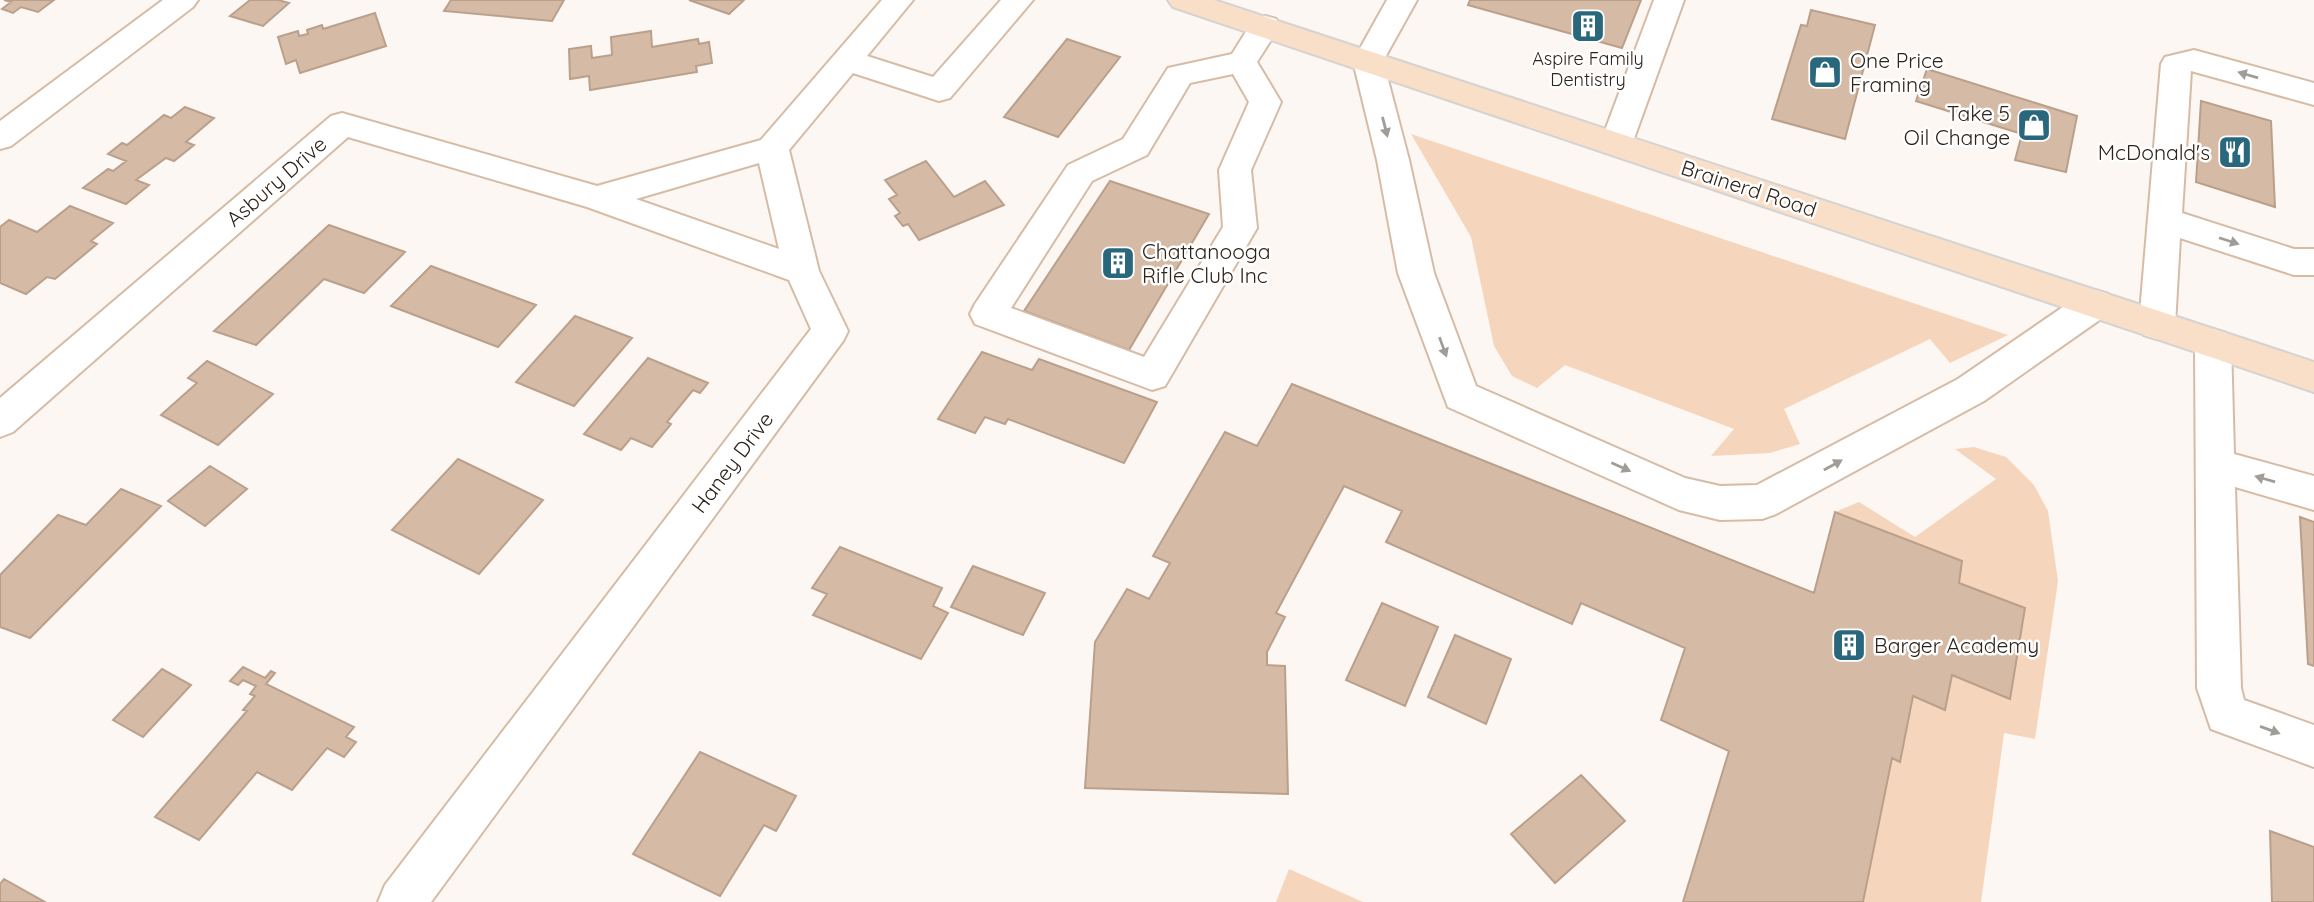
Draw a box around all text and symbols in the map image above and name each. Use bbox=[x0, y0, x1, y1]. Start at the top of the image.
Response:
building icon: Aspire Family Dentistry bbox=[1569, 7, 1607, 45]
place label: Aspire Family Dentistry bbox=[1532, 47, 1644, 91]
place label: One Price Framing bbox=[1850, 47, 1944, 97]
shop icon: One Price Framing bbox=[1806, 53, 1844, 91]
one-way arrow bbox=[2237, 69, 2259, 80]
place label: Take 5 Oil Change bbox=[1904, 100, 2010, 150]
shop icon: Take 5 Oil Change bbox=[2015, 106, 2053, 144]
one-way arrow bbox=[1380, 117, 1391, 139]
street label: Asbury Drive bbox=[221, 130, 331, 232]
restaurant icon: McDonald's bbox=[2216, 133, 2254, 171]
place label: McDonald's bbox=[2098, 139, 2210, 165]
street label: Brainerd Road bbox=[1678, 154, 1820, 222]
one-way arrow bbox=[2219, 236, 2240, 247]
place label: Chattanooga Rifle Club Inc bbox=[1142, 238, 1271, 288]
building icon: Chattanooga Rifle Club Inc bbox=[1099, 244, 1137, 282]
one-way arrow bbox=[1438, 336, 1449, 357]
street label: Haney Drive bbox=[686, 406, 778, 518]
one-way arrow bbox=[1823, 460, 1843, 472]
one-way arrow bbox=[1611, 462, 1632, 473]
one-way arrow bbox=[2254, 473, 2276, 484]
building icon: Barger Academy bbox=[1830, 626, 1868, 664]
place label: Barger Academy bbox=[1874, 632, 2039, 658]
one-way arrow bbox=[2259, 725, 2280, 736]

